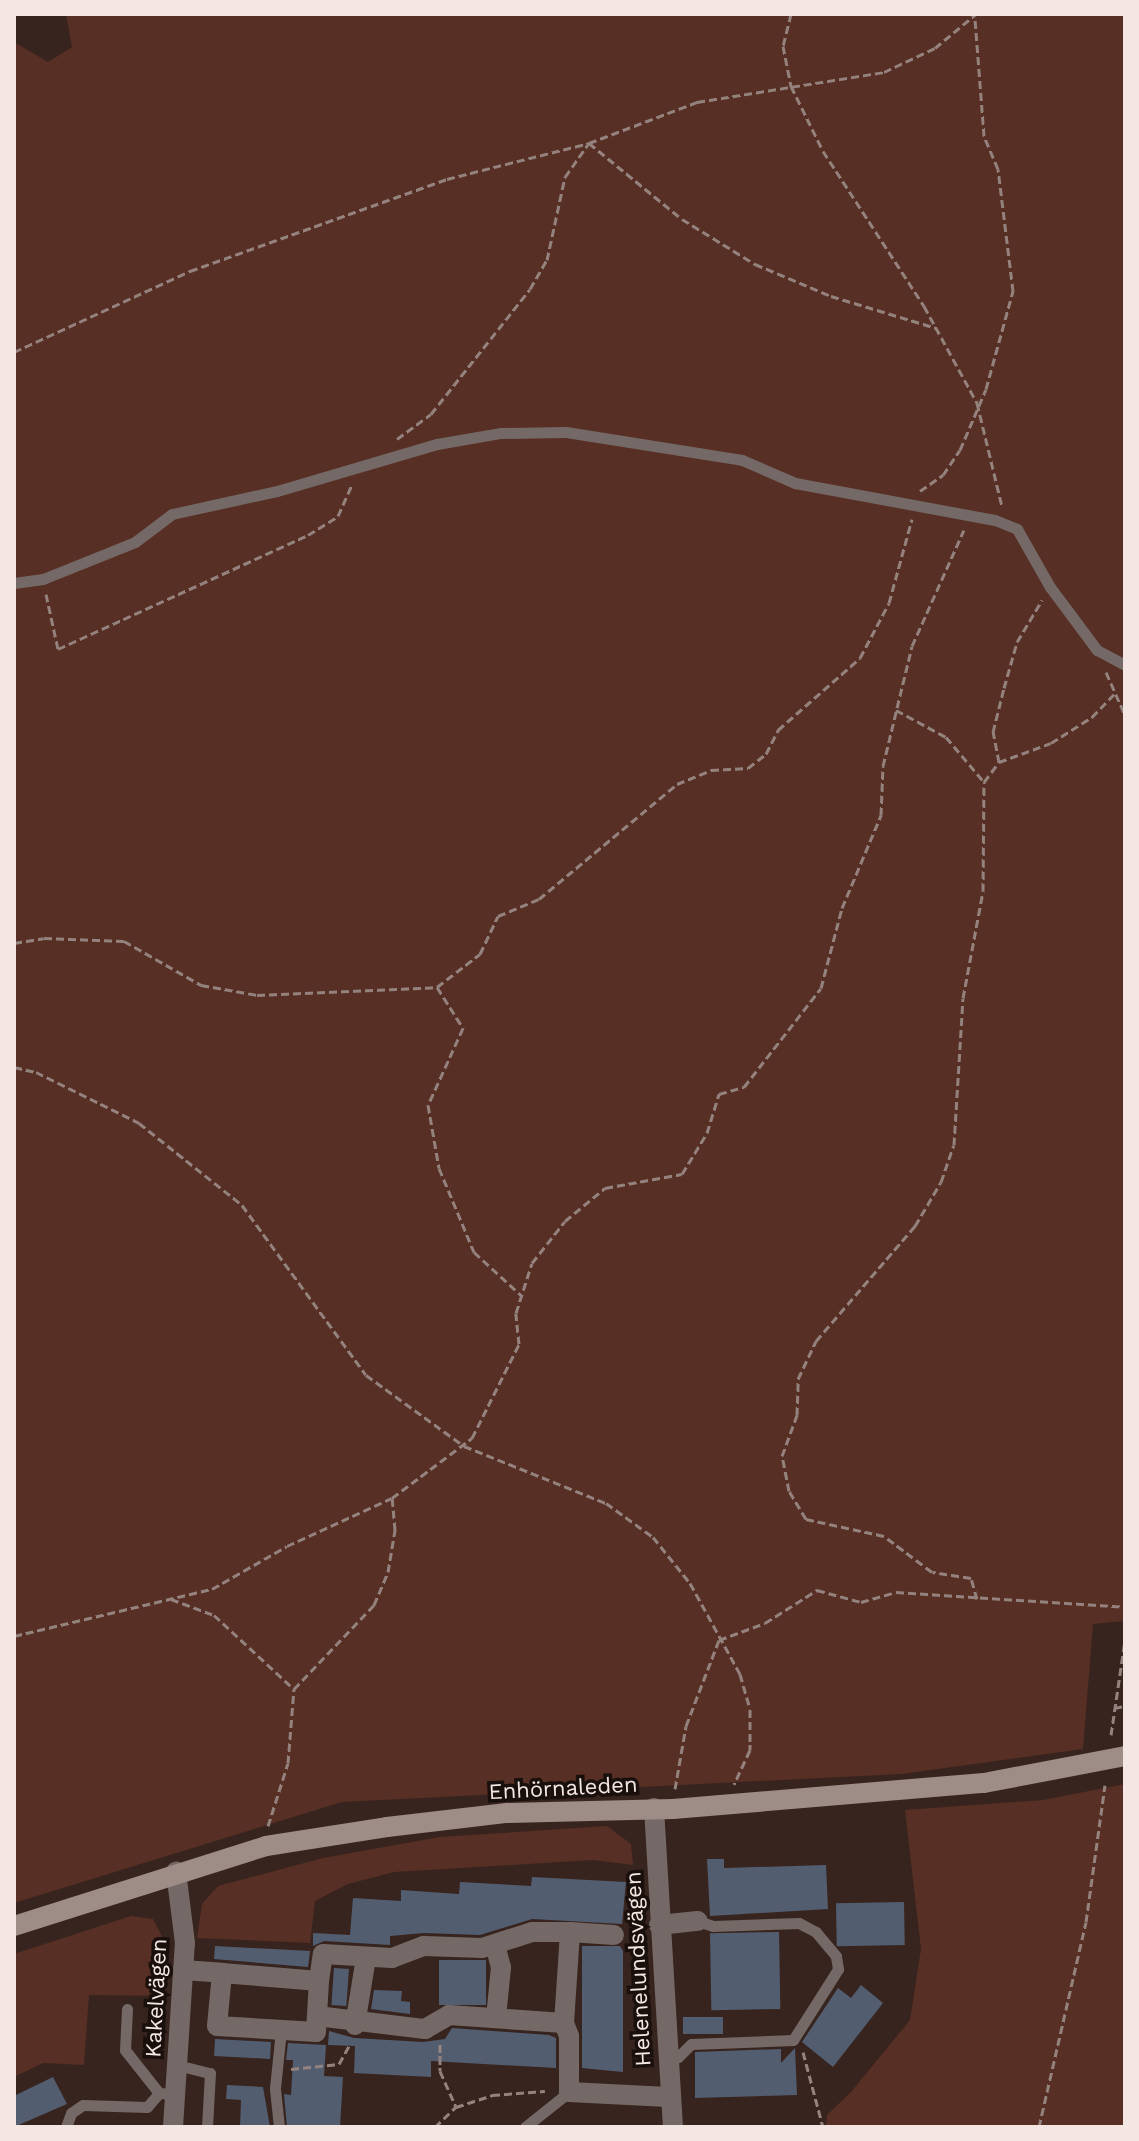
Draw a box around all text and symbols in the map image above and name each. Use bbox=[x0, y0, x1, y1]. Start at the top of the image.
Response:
street label: Enhörnaleden bbox=[488, 1771, 638, 1805]
street label: Helenelundsvägen bbox=[620, 1871, 656, 2067]
street label: Kakelvägen bbox=[140, 1938, 172, 2058]

